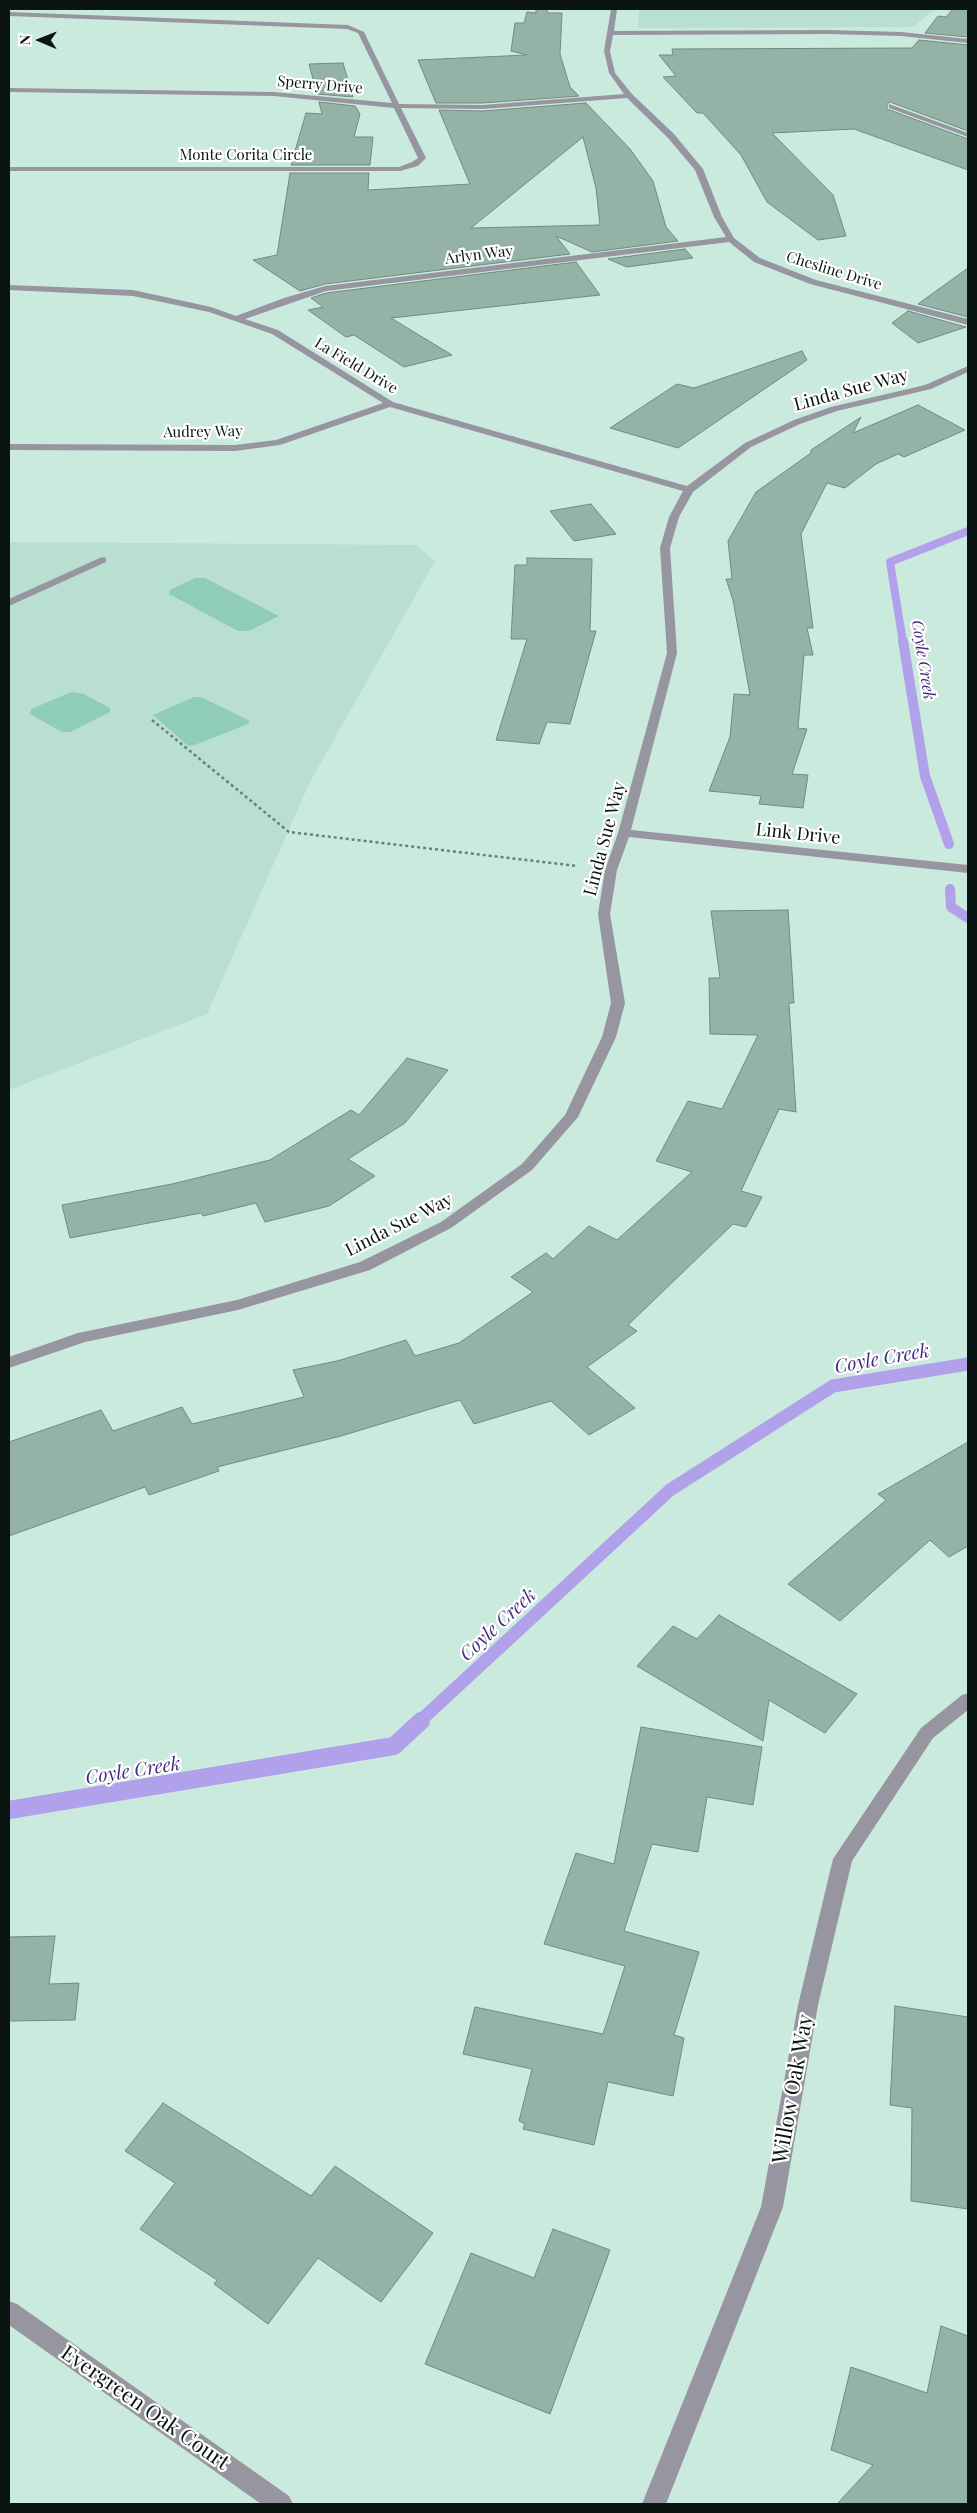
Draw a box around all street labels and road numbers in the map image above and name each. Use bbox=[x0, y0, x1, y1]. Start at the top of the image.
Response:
street label: Sperry Drive bbox=[277, 72, 363, 98]
street label: Monte Corita Circle bbox=[180, 146, 312, 164]
street label: Arlyn Way bbox=[444, 242, 514, 268]
street label: Chesline Drive bbox=[784, 248, 884, 294]
street label: La Field Drive bbox=[311, 334, 401, 398]
street label: Linda Sue Way bbox=[791, 364, 911, 416]
street label: Audrey Way bbox=[163, 422, 243, 442]
street label: Linda Sue Way bbox=[579, 779, 631, 899]
street label: Link Drive bbox=[755, 819, 841, 849]
street label: Linda Sue Way bbox=[342, 1189, 456, 1261]
street label: Willow Oak Way bbox=[767, 2013, 819, 2165]
street label: Evergreen Oak Court bbox=[56, 2340, 234, 2476]

